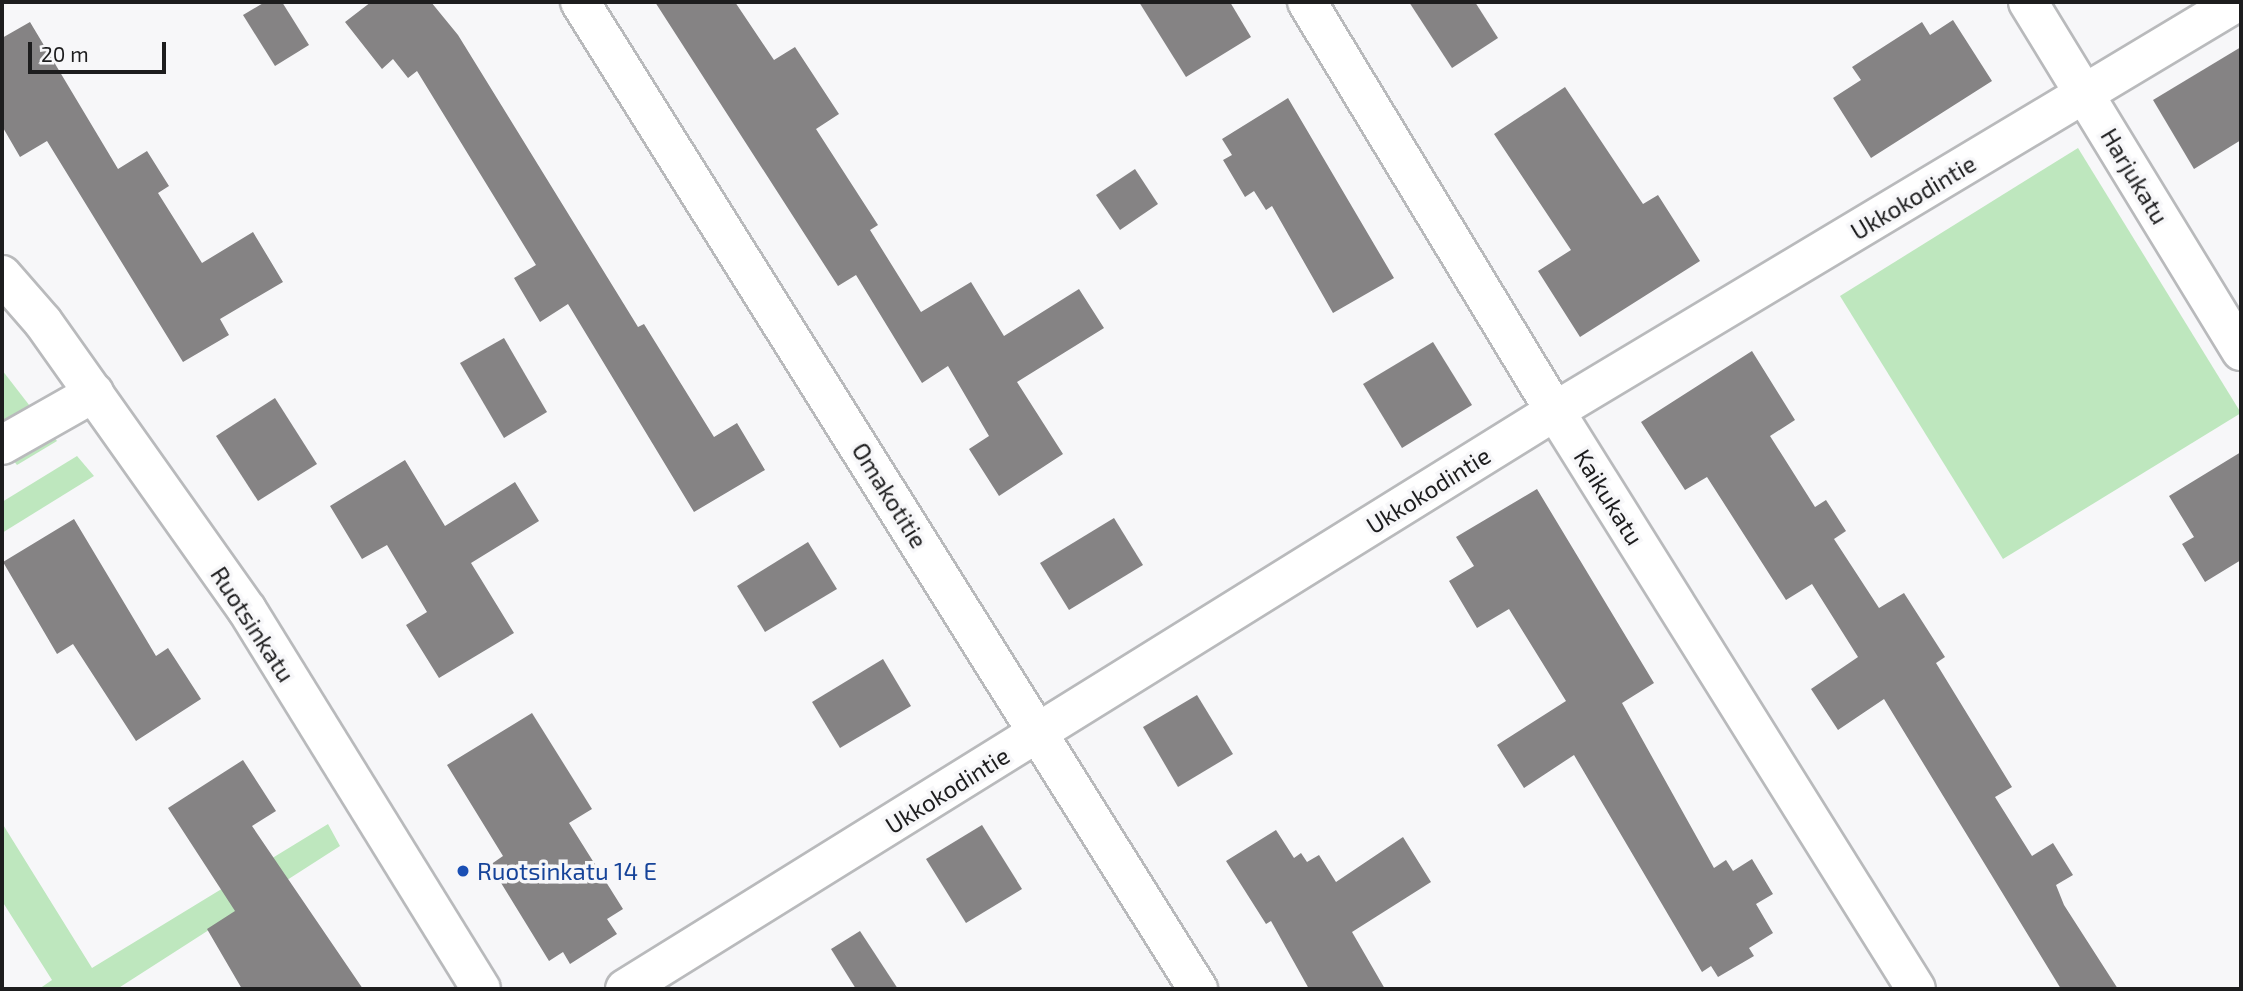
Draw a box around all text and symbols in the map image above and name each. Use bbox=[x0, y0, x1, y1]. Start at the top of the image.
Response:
scale bar bbox=[32, 28, 170, 72]
text: 20 m bbox=[41, 41, 89, 66]
street label: Harjukatu bbox=[2095, 123, 2175, 229]
street label: Ukkokodintie bbox=[1845, 148, 1981, 246]
street label: Omakotitie bbox=[846, 437, 934, 553]
street label: Ukkokodintie bbox=[1361, 440, 1495, 540]
street label: Kaikukatu bbox=[1568, 444, 1650, 550]
street label: Ruotsinkatu bbox=[205, 561, 301, 687]
street label: Ukkokodintie bbox=[880, 740, 1014, 840]
place label: Ruotsinkatu 14 E bbox=[477, 857, 657, 885]
marker: Ruotsinkatu 14 E bbox=[455, 863, 471, 879]

